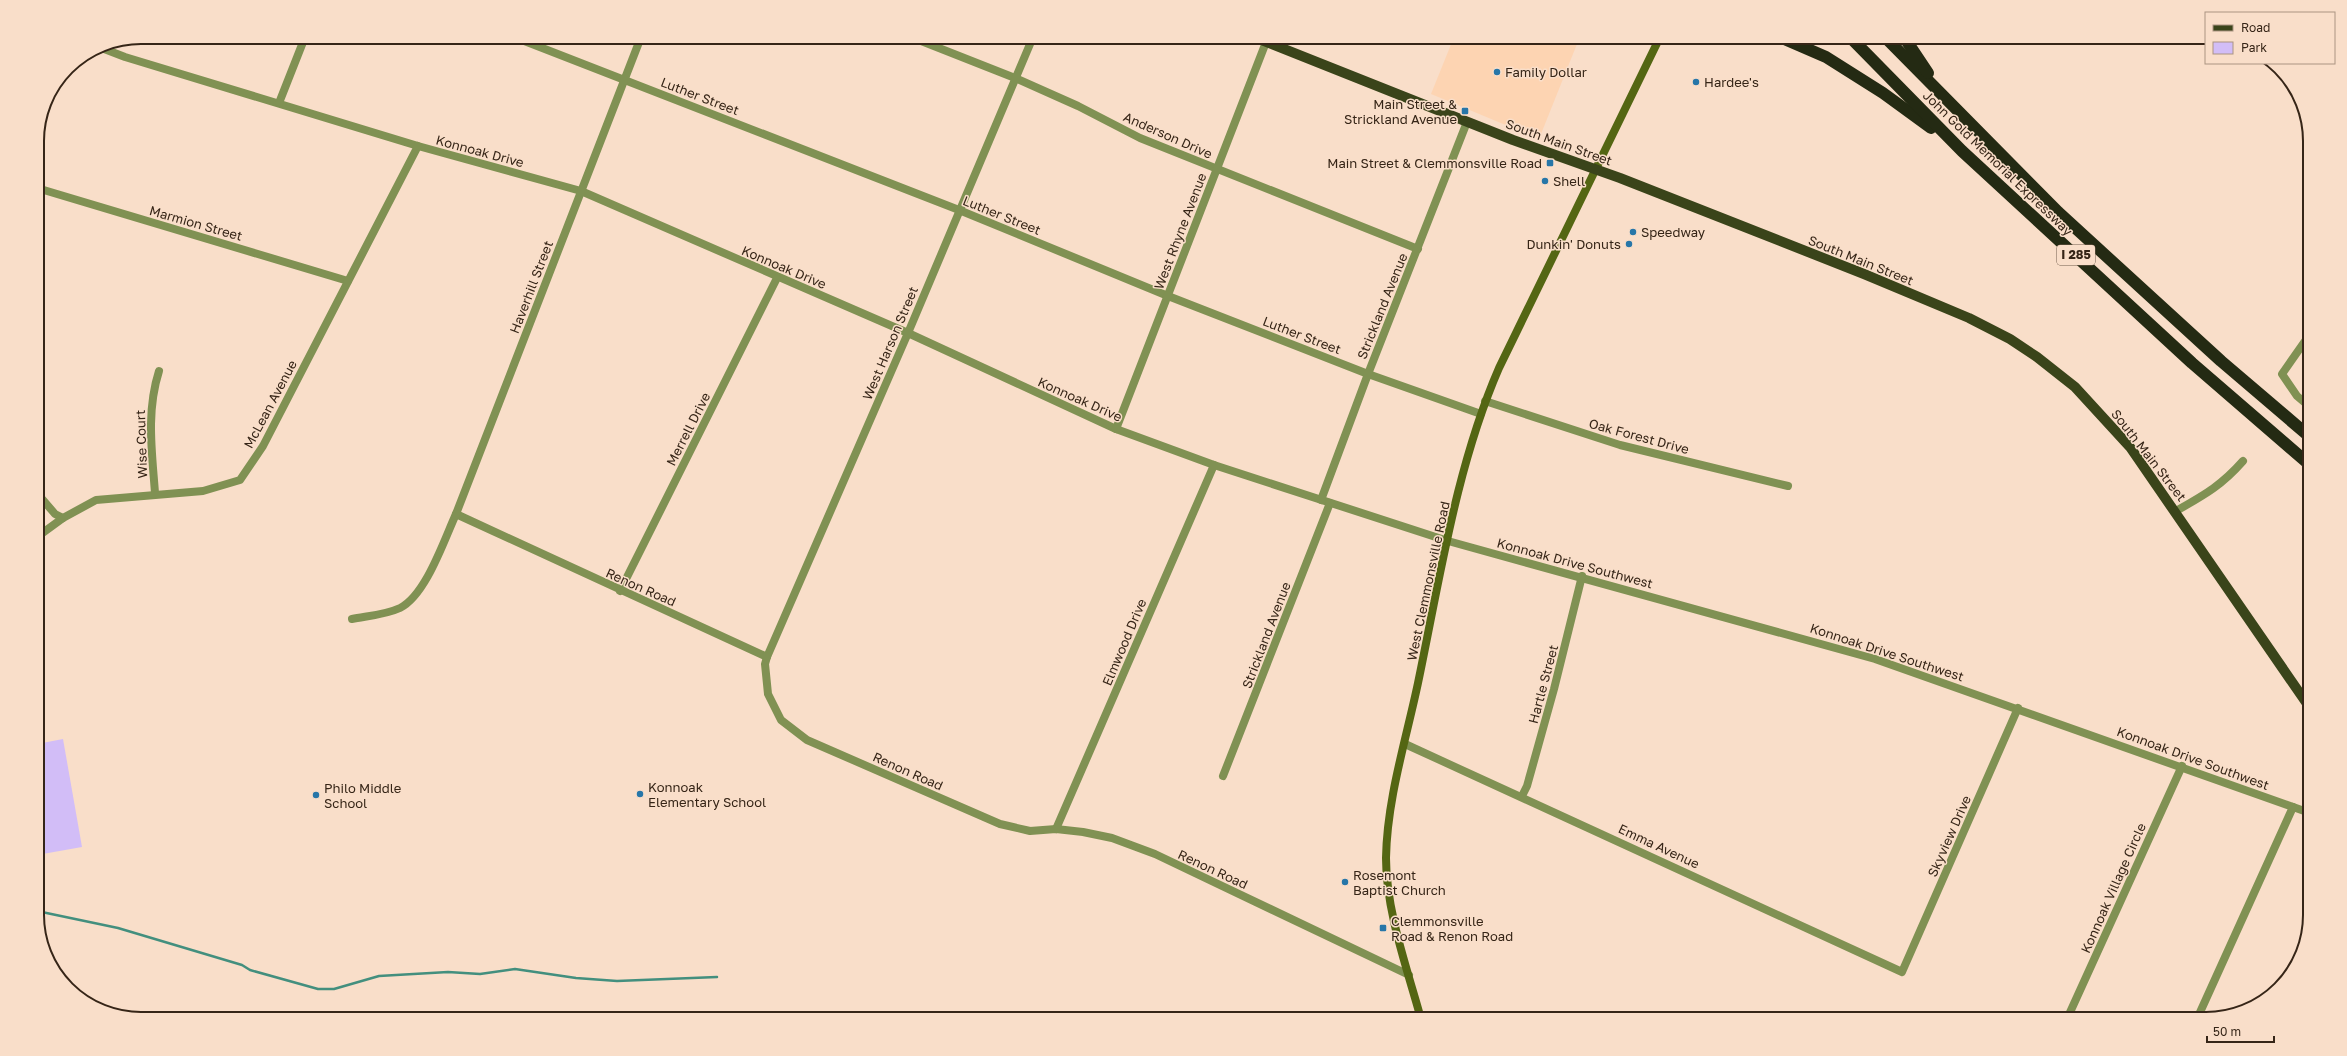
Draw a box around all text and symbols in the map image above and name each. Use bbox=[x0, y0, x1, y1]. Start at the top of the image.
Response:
legend bbox=[2205, 12, 2335, 64]
text: Road bbox=[2241, 20, 2270, 35]
text: Park bbox=[2241, 40, 2267, 55]
place label: Family Dollar bbox=[1505, 64, 1587, 80]
marker: Family Dollar bbox=[1492, 67, 1502, 77]
street label: Luther Street bbox=[659, 74, 741, 118]
place label: Hardee's bbox=[1704, 74, 1759, 90]
marker: Hardee's bbox=[1691, 77, 1701, 87]
street label: John Gold Memorial Expressway bbox=[1920, 87, 2077, 239]
place label: Main Street & Strickland Avenue bbox=[1344, 96, 1457, 127]
marker: Main Street & Strickland Avenue bbox=[1460, 106, 1470, 116]
street label: Anderson Drive bbox=[1121, 108, 1215, 162]
street label: South Main Street bbox=[1504, 115, 1614, 169]
street label: Konnoak Drive bbox=[434, 132, 526, 170]
place label: Main Street & Clemmonsville Road bbox=[1327, 155, 1542, 171]
marker: Main Street & Clemmonsville Road bbox=[1545, 158, 1555, 168]
street label: West Rhyne Avenue bbox=[1150, 171, 1210, 291]
place label: Shell bbox=[1553, 173, 1585, 189]
marker: Shell bbox=[1540, 176, 1550, 186]
street label: Luther Street bbox=[961, 192, 1043, 238]
street label: Marmion Street bbox=[148, 202, 244, 244]
place label: Speedway bbox=[1641, 224, 1706, 240]
marker: Speedway bbox=[1628, 227, 1638, 237]
street label: South Main Street bbox=[1806, 232, 1916, 288]
place label: Dunkin' Donuts bbox=[1526, 236, 1621, 252]
street label: Haverhill Street bbox=[506, 238, 556, 336]
marker: Dunkin' Donuts bbox=[1624, 239, 1634, 249]
street label: Konnoak Drive bbox=[739, 242, 829, 292]
road number: I 285 bbox=[2057, 245, 2095, 265]
street label: Strickland Avenue bbox=[1353, 251, 1411, 361]
street label: West Harson Street bbox=[859, 284, 921, 402]
street label: Luther Street bbox=[1261, 313, 1343, 357]
street label: McLean Avenue bbox=[240, 357, 300, 451]
street label: Konnoak Drive bbox=[1035, 373, 1125, 425]
street label: Merrell Drive bbox=[663, 390, 713, 468]
street label: South Main Street bbox=[2108, 406, 2190, 504]
street label: Wise Court bbox=[132, 409, 150, 479]
street label: Oak Forest Drive bbox=[1587, 415, 1691, 457]
street label: West Clemmonsville Road bbox=[1403, 500, 1453, 662]
street label: Konnoak Drive Southwest bbox=[1495, 534, 1655, 592]
street label: Renon Road bbox=[603, 564, 679, 610]
street label: Strickland Avenue bbox=[1238, 579, 1294, 691]
street label: Elmwood Drive bbox=[1098, 596, 1150, 688]
street label: Konnoak Drive Southwest bbox=[1808, 620, 1966, 684]
street label: Hartle Street bbox=[1525, 643, 1561, 725]
street label: Konnoak Drive Southwest bbox=[2115, 723, 2271, 793]
street label: Renon Road bbox=[870, 748, 946, 794]
place label: Konnoak Elementary School bbox=[648, 779, 766, 810]
place label: Philo Middle School bbox=[324, 780, 401, 811]
marker: Konnoak Elementary School bbox=[635, 789, 645, 799]
marker: Philo Middle School bbox=[311, 790, 321, 800]
street label: Skyview Drive bbox=[1924, 793, 1974, 879]
street label: Emma Avenue bbox=[1616, 820, 1702, 872]
street label: Konnoak Village Circle bbox=[2077, 820, 2149, 956]
street label: Renon Road bbox=[1176, 846, 1250, 892]
place label: Rosemont Baptist Church bbox=[1353, 867, 1446, 898]
marker: Rosemont Baptist Church bbox=[1340, 877, 1350, 887]
place label: Clemmonsville Road & Renon Road bbox=[1391, 913, 1513, 944]
marker: Clemmonsville Road & Renon Road bbox=[1378, 923, 1388, 933]
scale bar bbox=[2207, 1018, 2274, 1044]
text: 50 m bbox=[2213, 1024, 2241, 1039]

